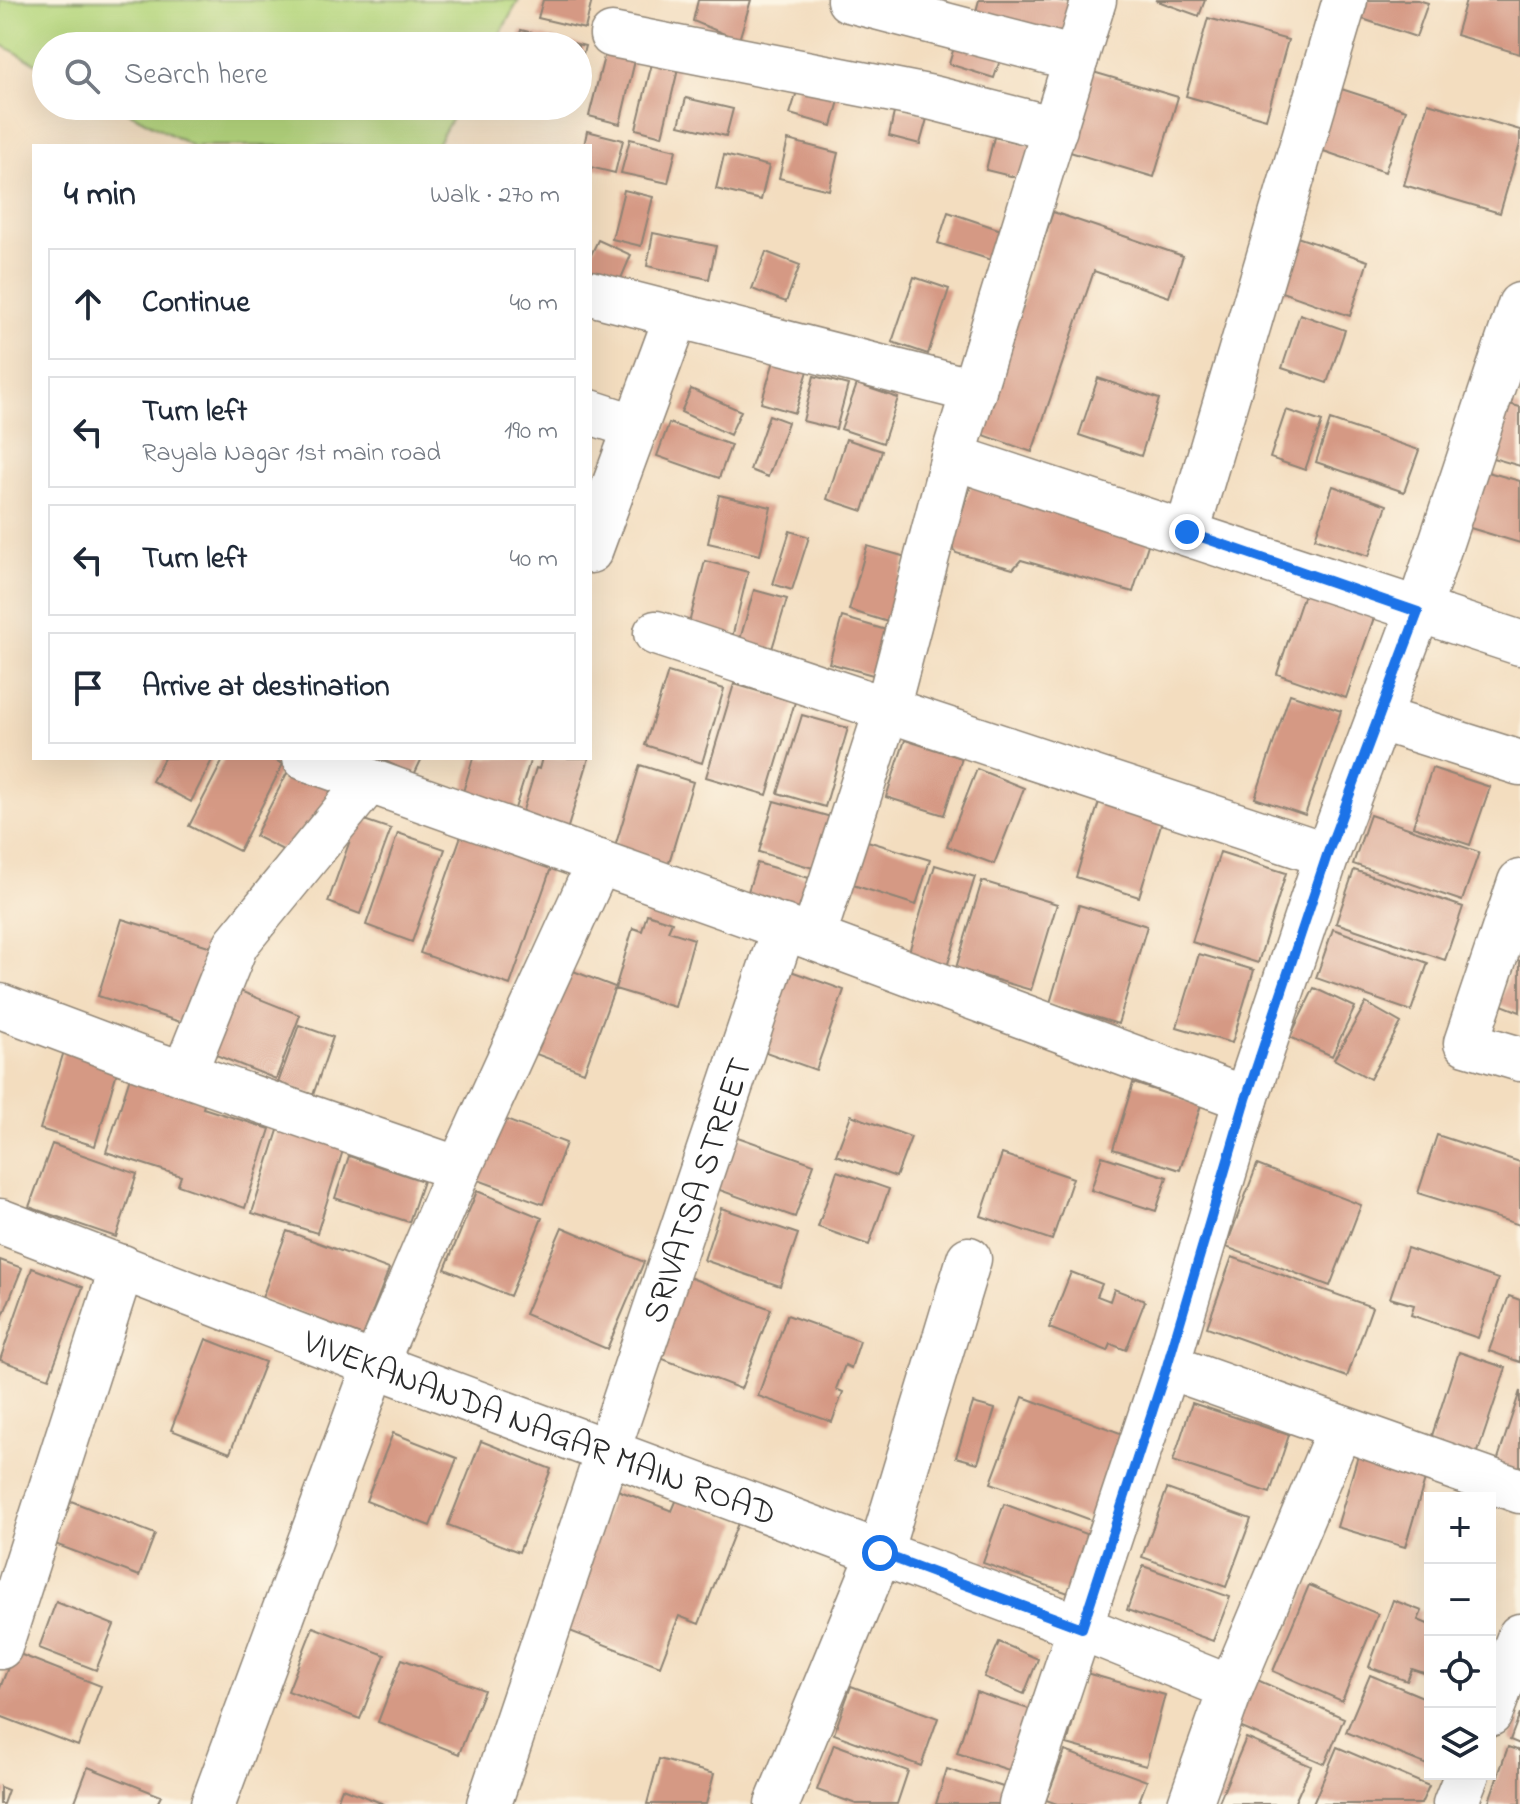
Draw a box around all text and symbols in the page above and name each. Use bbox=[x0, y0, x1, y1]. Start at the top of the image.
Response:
search box bbox=[32, 32, 592, 120]
icon: search bbox=[60, 54, 104, 98]
text: Search here bbox=[124, 54, 268, 98]
text: 4 min bbox=[64, 171, 136, 221]
text: Walk · 270 m bbox=[430, 177, 560, 215]
icon: ahead bbox=[66, 282, 110, 326]
text: Continue bbox=[142, 282, 250, 326]
text: 40 m bbox=[509, 285, 558, 323]
text: Turn left bbox=[142, 391, 247, 435]
icon: left bbox=[66, 410, 110, 454]
text: 190 m bbox=[504, 413, 558, 451]
text: Rayala Nagar 1st main road bbox=[142, 435, 441, 473]
route end bbox=[1169, 514, 1205, 550]
icon: left bbox=[66, 538, 110, 582]
text: Turn left bbox=[142, 538, 247, 582]
text: 40 m bbox=[509, 541, 558, 579]
icon: arrive bbox=[66, 666, 110, 710]
text: Arrive at destination bbox=[142, 666, 390, 710]
street label: SRIVATSA STREET bbox=[632, 1052, 767, 1330]
street label: VIVEKANANDA NAGAR MAIN ROAD bbox=[294, 1318, 782, 1541]
map controls bbox=[1424, 1492, 1496, 1780]
button: + bbox=[1424, 1492, 1496, 1564]
route start bbox=[862, 1535, 898, 1571]
button: − bbox=[1424, 1564, 1496, 1636]
button: locate bbox=[1424, 1636, 1496, 1708]
button: layers bbox=[1424, 1708, 1496, 1780]

